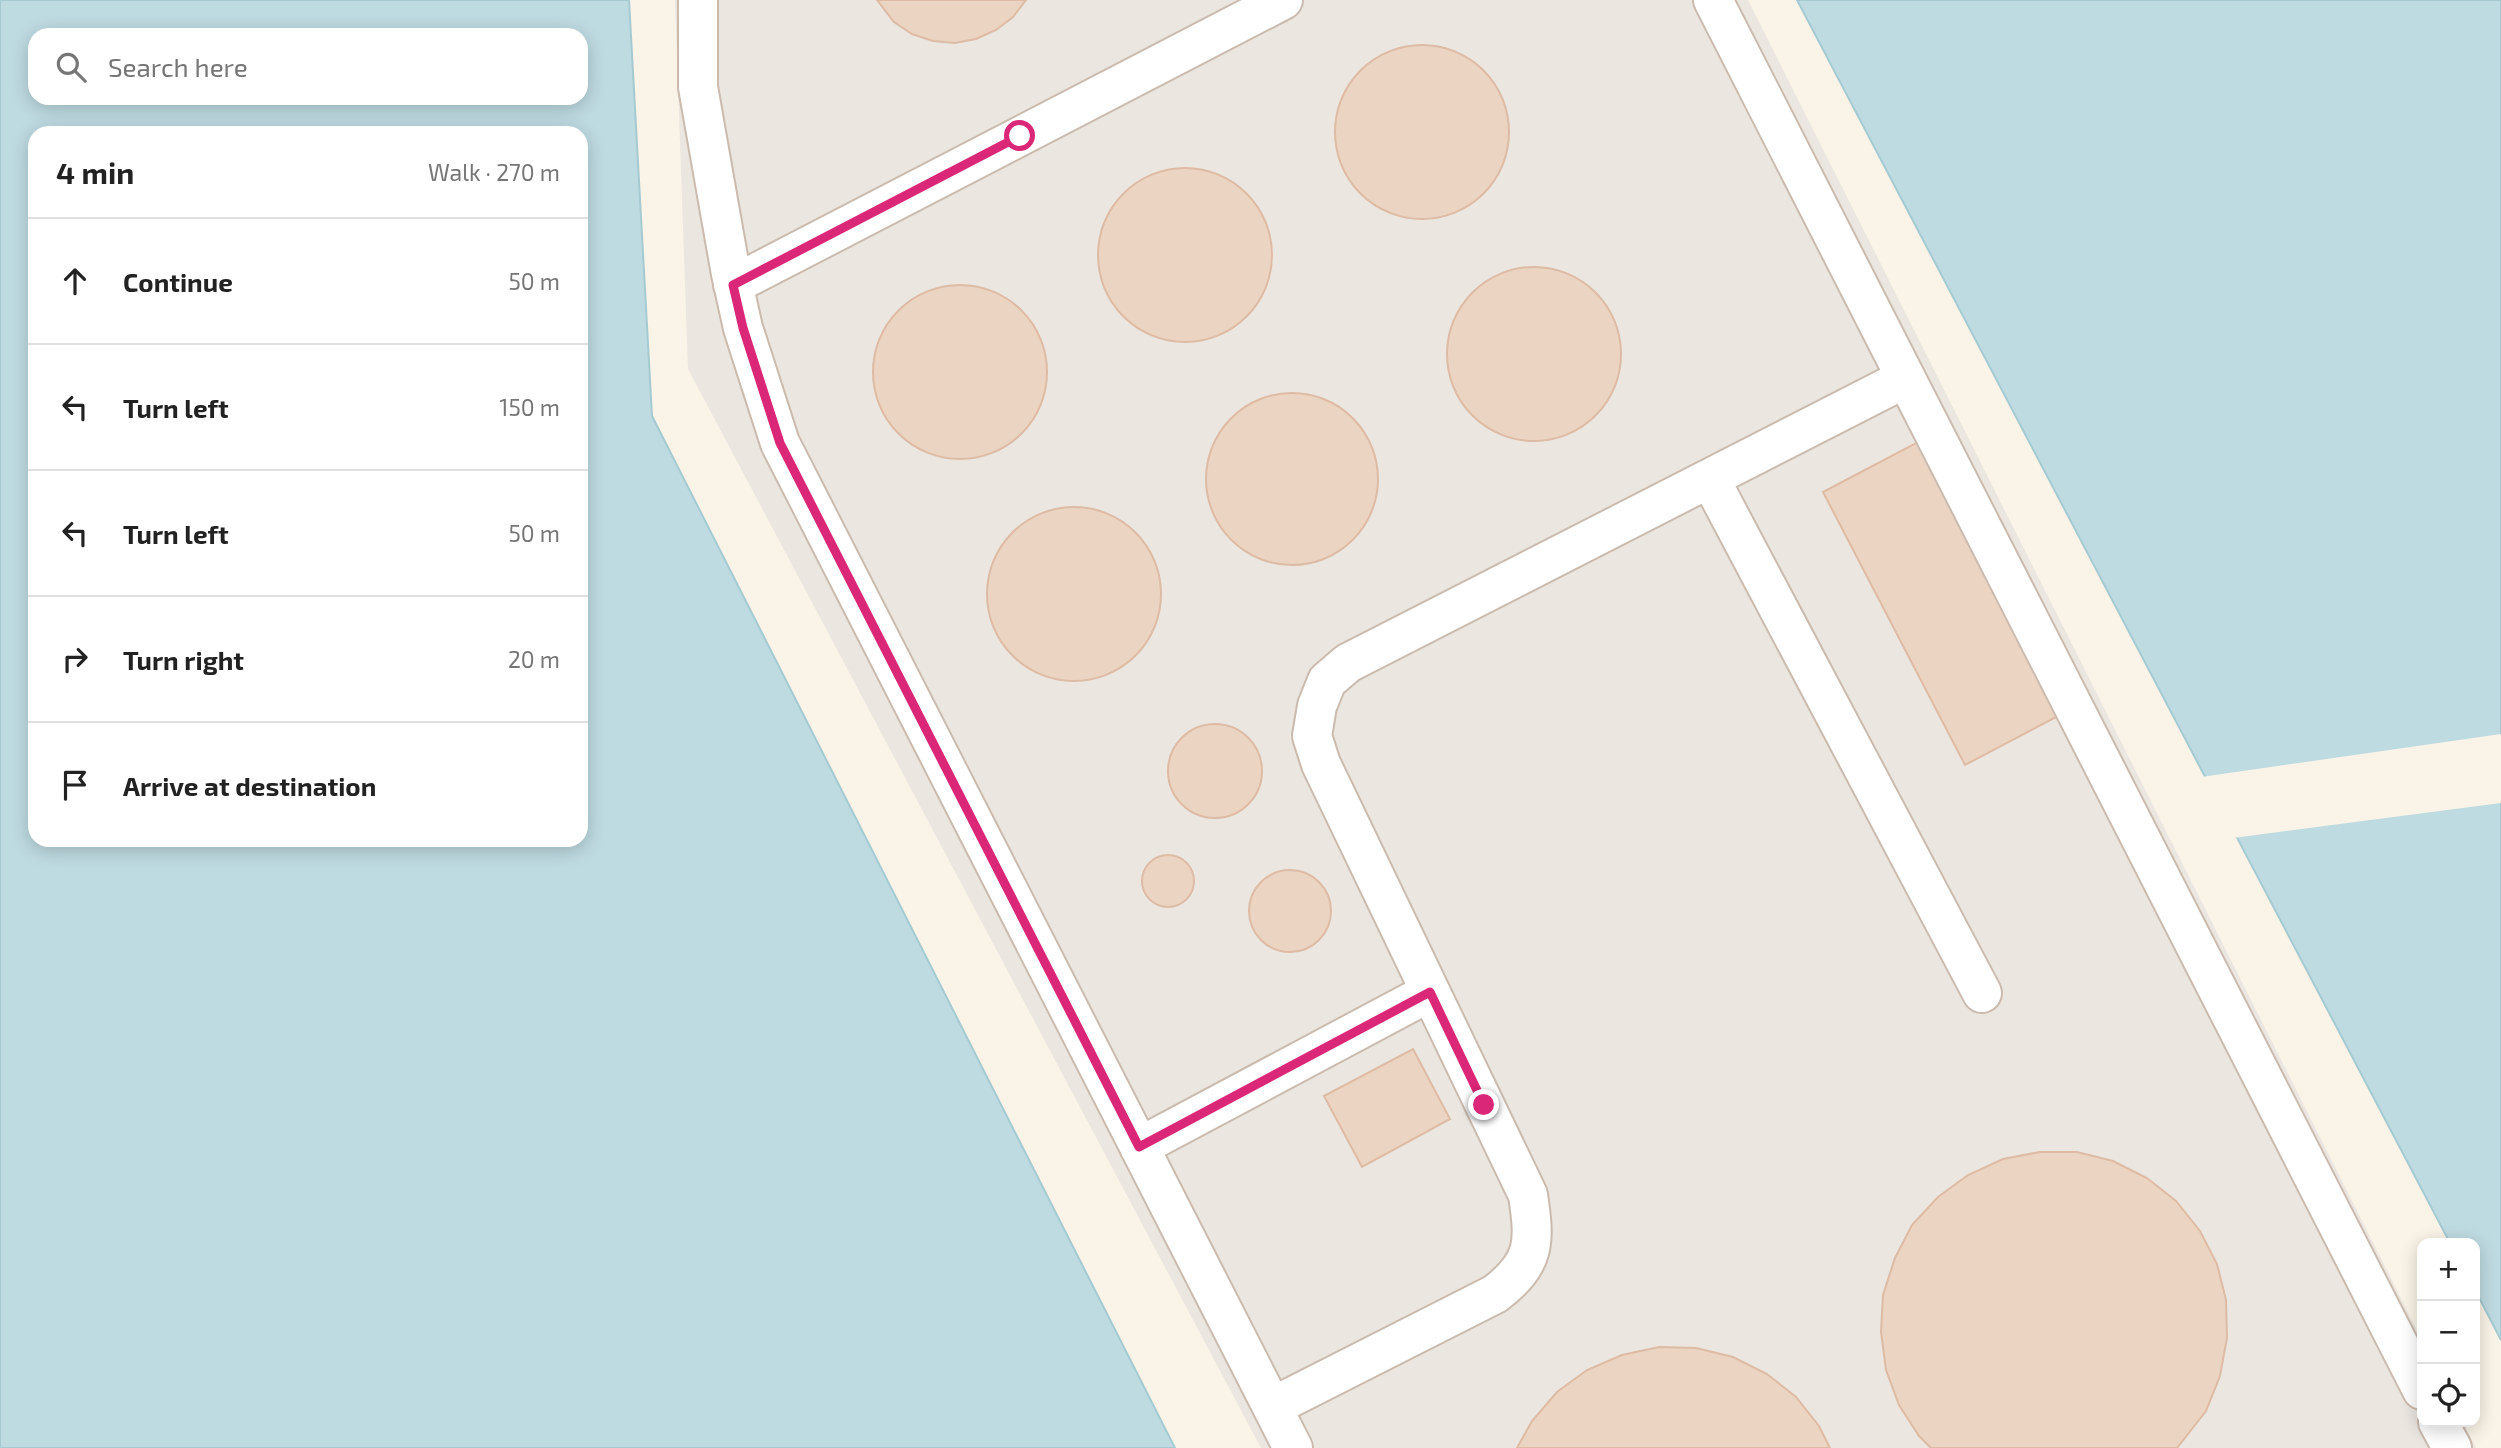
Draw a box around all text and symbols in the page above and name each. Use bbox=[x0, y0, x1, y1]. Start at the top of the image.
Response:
search box bbox=[28, 28, 588, 105]
icon: search bbox=[52, 48, 90, 86]
text: Search here bbox=[108, 51, 248, 82]
route start bbox=[1004, 120, 1035, 151]
text: 4 min bbox=[56, 154, 134, 190]
text: Walk · 270 m bbox=[428, 158, 560, 186]
icon: ahead bbox=[56, 262, 94, 300]
text: Continue bbox=[123, 266, 233, 297]
text: 50 m bbox=[509, 267, 560, 295]
icon: left bbox=[56, 388, 94, 426]
text: Turn left bbox=[123, 392, 229, 423]
text: 150 m bbox=[499, 393, 560, 421]
icon: left bbox=[56, 514, 94, 552]
text: Turn left bbox=[123, 518, 229, 549]
text: 50 m bbox=[509, 519, 560, 547]
icon: right bbox=[56, 640, 94, 678]
text: Turn right bbox=[123, 644, 244, 675]
text: 20 m bbox=[508, 645, 560, 673]
icon: arrive bbox=[56, 766, 94, 804]
text: Arrive at destination bbox=[123, 770, 376, 801]
route end bbox=[1468, 1089, 1499, 1120]
map controls bbox=[2417, 1238, 2480, 1427]
button: + bbox=[2417, 1238, 2480, 1301]
button: − bbox=[2417, 1301, 2480, 1364]
button: locate bbox=[2417, 1364, 2480, 1427]

